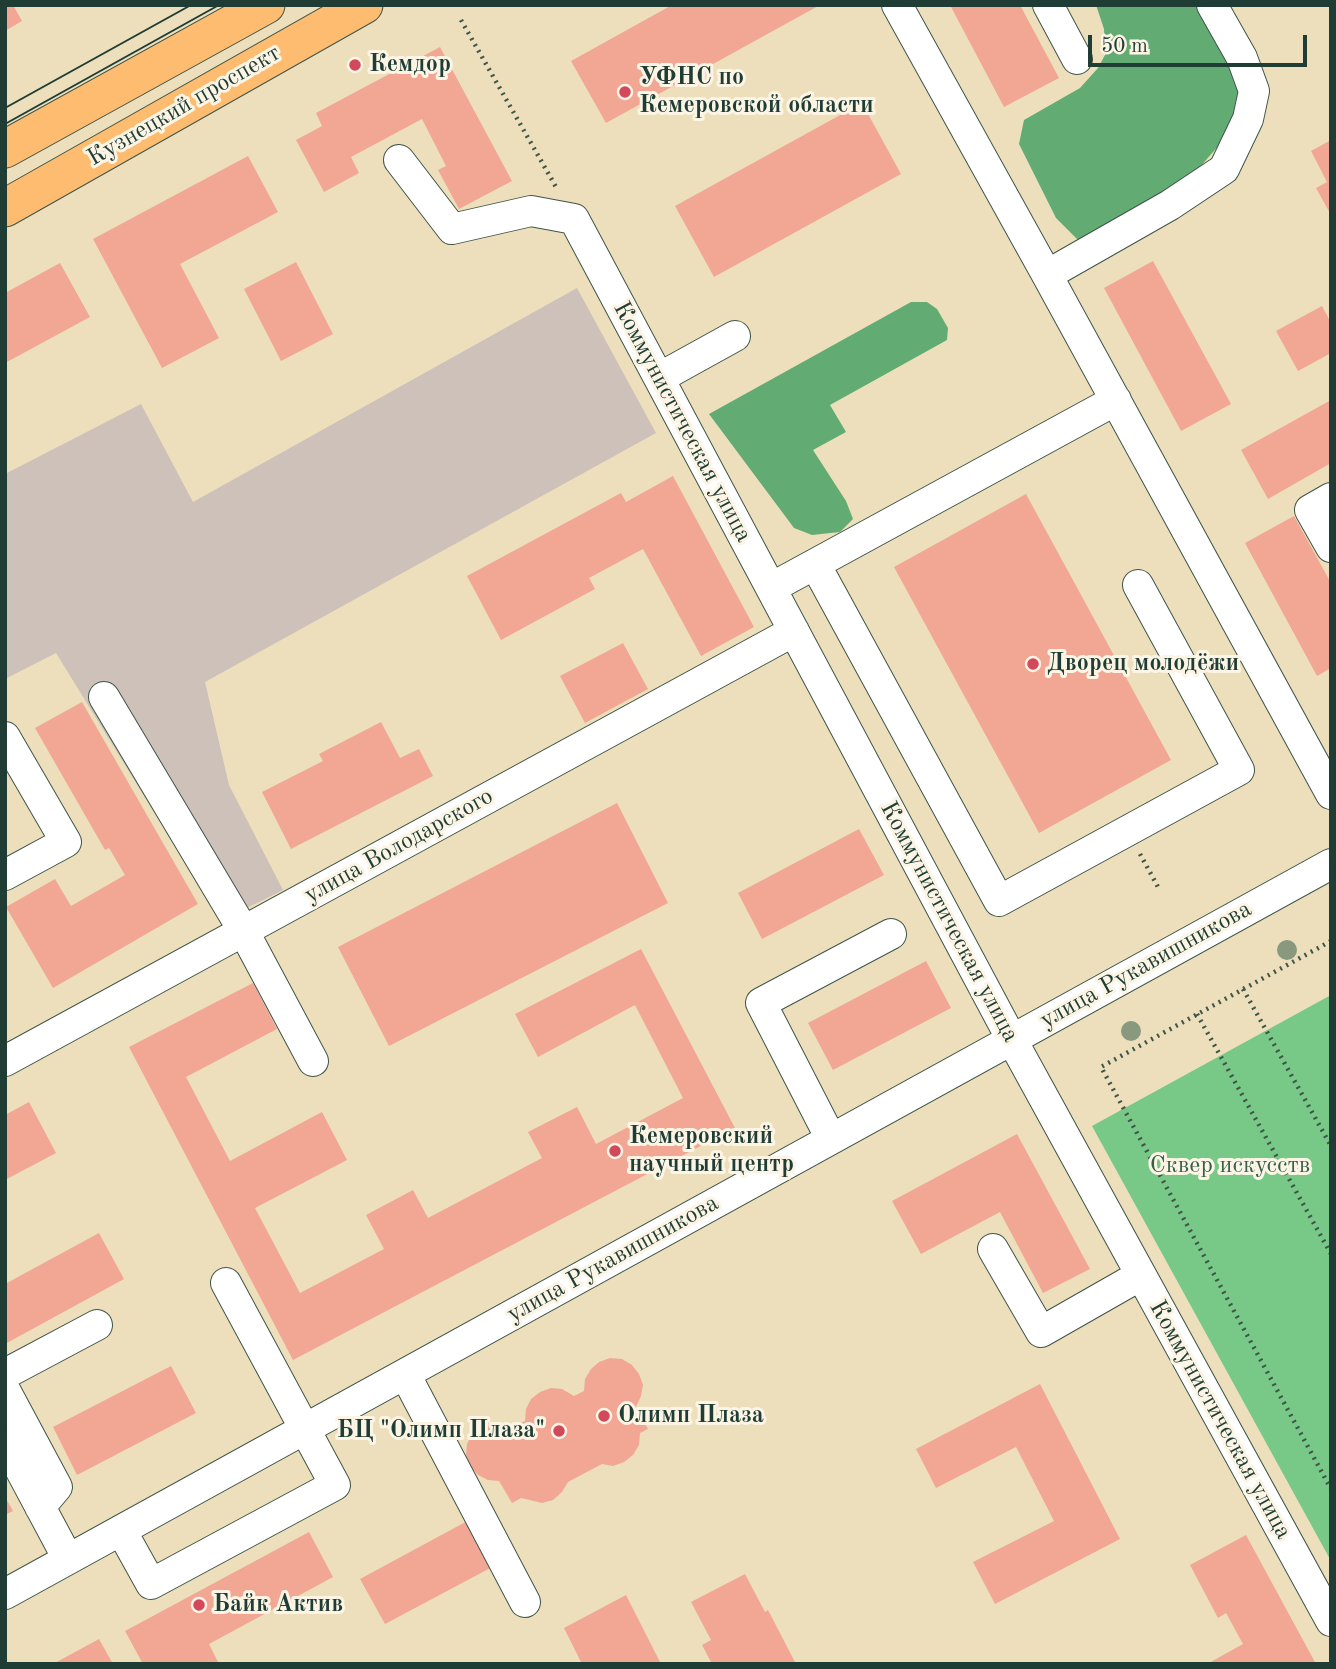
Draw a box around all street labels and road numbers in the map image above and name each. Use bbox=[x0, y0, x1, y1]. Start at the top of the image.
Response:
street label: Кузнецкий проспект bbox=[82, 39, 286, 173]
street label: Коммунистическая улица bbox=[606, 297, 758, 547]
street label: улица Володарского bbox=[300, 782, 498, 910]
street label: Коммунистическая улица bbox=[873, 797, 1025, 1047]
street label: улица Рукавишникова bbox=[1035, 895, 1257, 1035]
street label: улица Рукавишникова bbox=[502, 1189, 724, 1329]
street label: Коммунистическая улица bbox=[1142, 1296, 1298, 1544]

